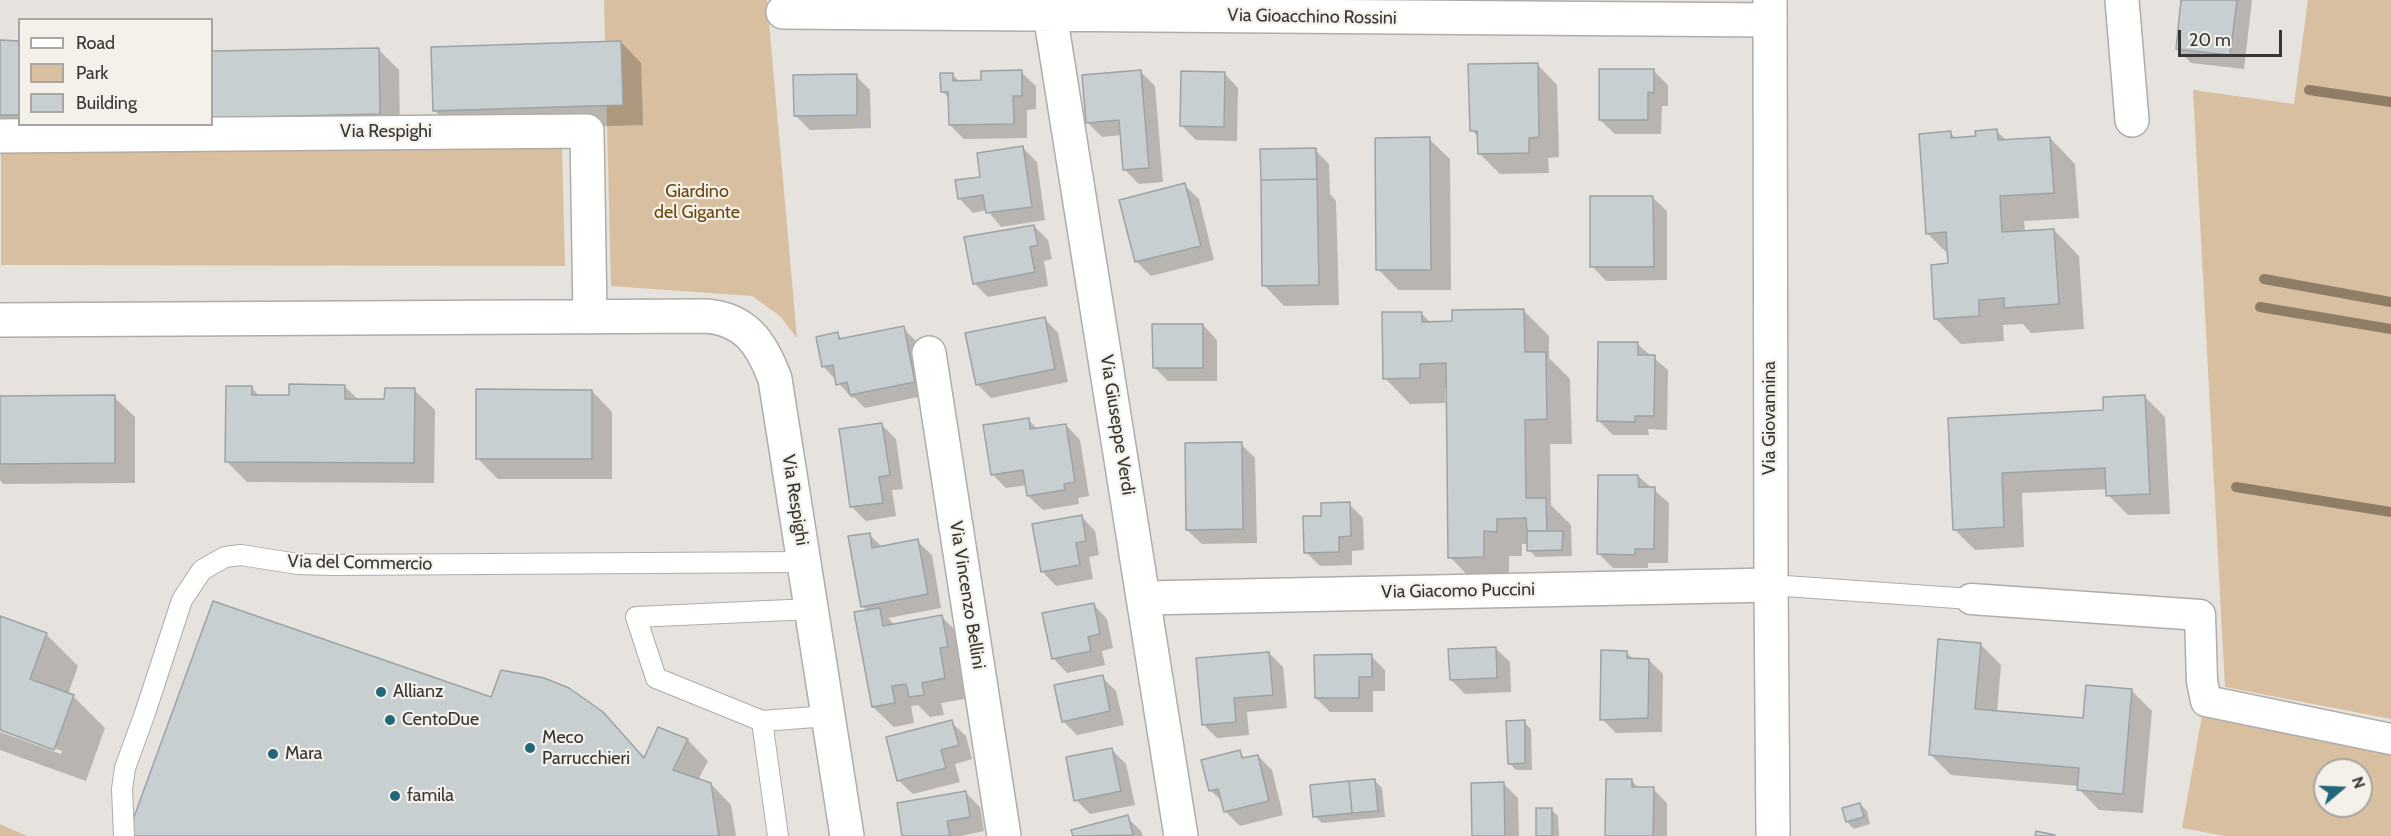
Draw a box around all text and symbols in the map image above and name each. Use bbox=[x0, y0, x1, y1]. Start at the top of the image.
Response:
street label: Via Gioacchino Rossini bbox=[1227, 5, 1397, 29]
legend bbox=[18, 18, 213, 126]
scale bar bbox=[2181, 18, 2284, 56]
text: 20 m bbox=[2189, 29, 2231, 51]
text: Road bbox=[76, 32, 115, 54]
text: Park bbox=[76, 62, 108, 84]
text: Building bbox=[76, 92, 137, 114]
street label: Via Respighi bbox=[340, 121, 432, 143]
park label: Giardino del Gigante bbox=[654, 181, 740, 224]
street label: Via Giuseppe Verdi bbox=[1095, 353, 1139, 497]
street label: Via Giovannina bbox=[1759, 361, 1781, 475]
street label: Via Respighi bbox=[777, 453, 813, 547]
street label: Via Vincenzo Bellini bbox=[945, 519, 989, 671]
street label: Via del Commercio bbox=[287, 551, 433, 575]
street label: Via Giacomo Puccini bbox=[1381, 579, 1535, 603]
place label: Allianz bbox=[393, 681, 443, 703]
marker: Allianz bbox=[374, 685, 388, 699]
place label: CentoDue bbox=[402, 709, 479, 731]
marker: CentoDue bbox=[383, 713, 397, 727]
place label: Meco Parrucchieri bbox=[542, 727, 630, 770]
marker: Meco Parrucchieri bbox=[523, 741, 537, 755]
place label: Mara bbox=[285, 743, 322, 765]
marker: Mara bbox=[266, 747, 280, 761]
north arrow bbox=[2313, 758, 2373, 818]
text: N bbox=[2348, 774, 2369, 791]
place label: famila bbox=[407, 785, 454, 807]
marker: famila bbox=[388, 789, 402, 803]

